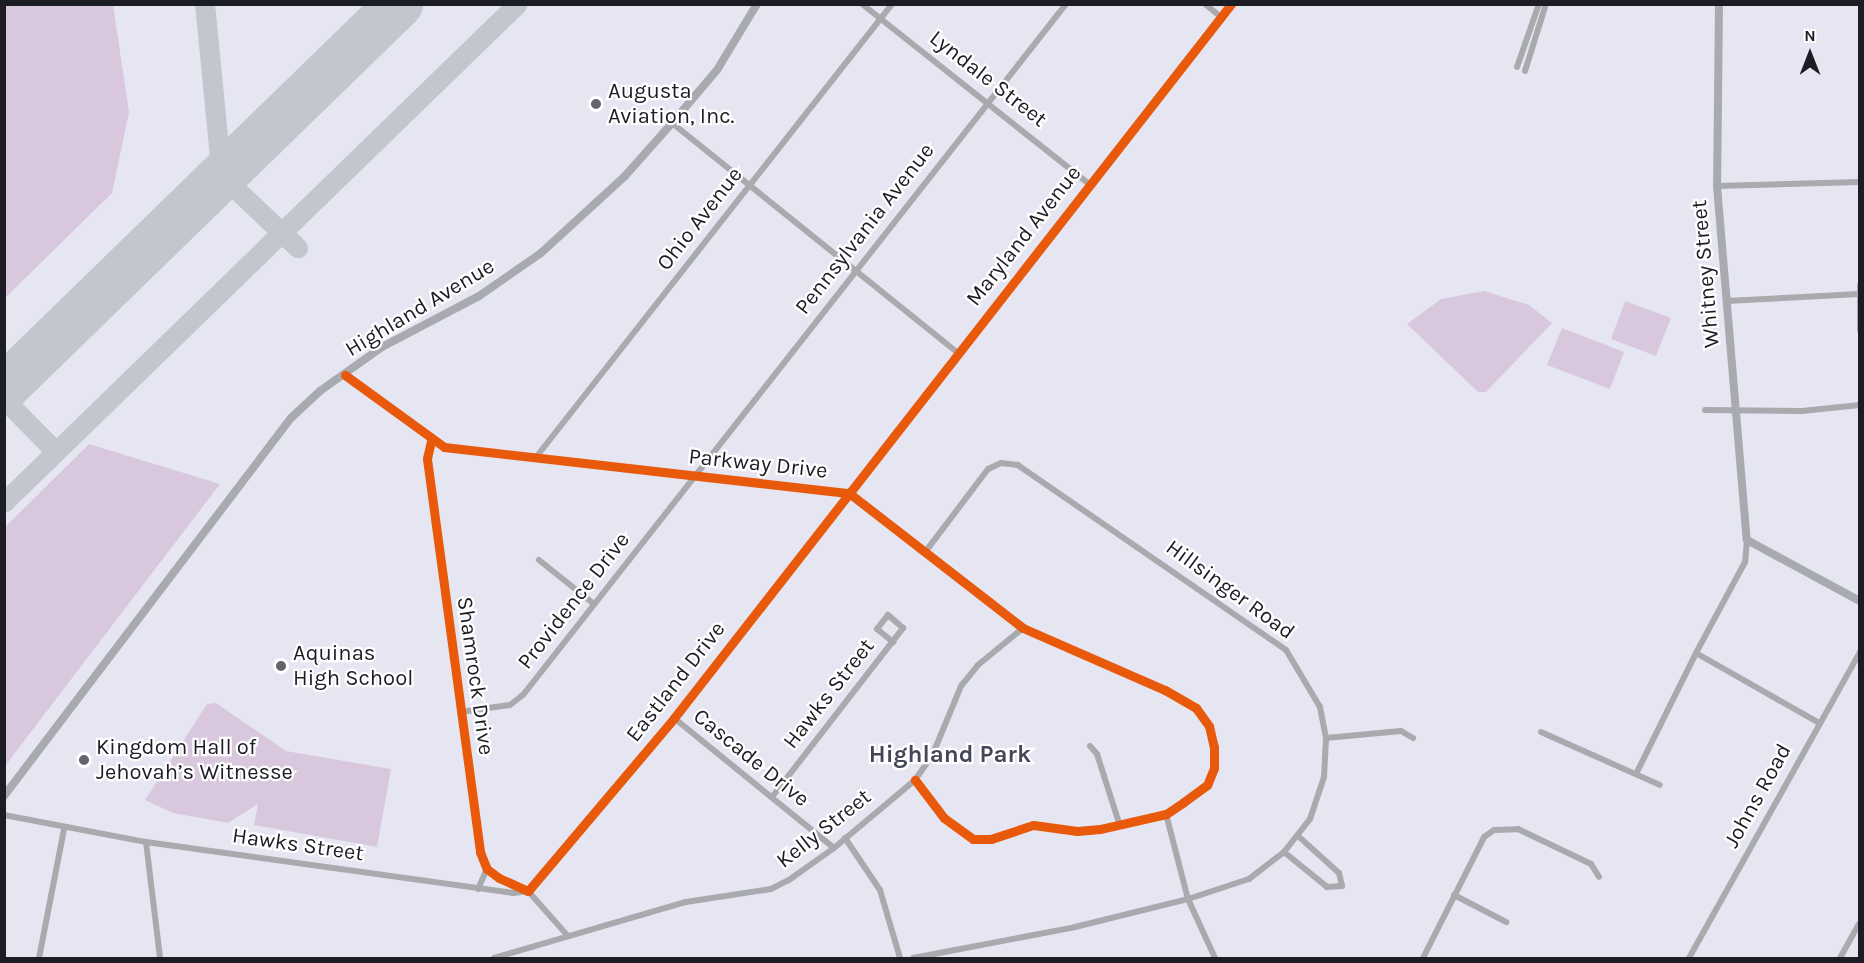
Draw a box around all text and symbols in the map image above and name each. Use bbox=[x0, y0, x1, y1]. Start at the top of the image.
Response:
north arrow bbox=[1780, 24, 1840, 84]
street label: Lyndale Street bbox=[924, 25, 1052, 133]
text: N bbox=[1804, 26, 1816, 45]
place label: Augusta Aviation, Inc. bbox=[608, 78, 735, 130]
marker: Augusta Aviation, Inc. bbox=[589, 97, 603, 111]
street label: Pennsylvania Avenue bbox=[790, 138, 940, 320]
street label: Maryland Avenue bbox=[961, 160, 1087, 312]
street label: Ohio Avenue bbox=[652, 162, 748, 276]
street label: Whitney Street bbox=[1686, 199, 1726, 349]
street label: Highland Avenue bbox=[341, 253, 499, 363]
street label: Parkway Drive bbox=[687, 444, 829, 484]
street label: Providence Drive bbox=[512, 527, 636, 675]
street label: Hillsinger Road bbox=[1161, 534, 1299, 646]
street label: Shamrock Drive bbox=[451, 595, 499, 757]
street label: Eastland Drive bbox=[621, 617, 731, 747]
street label: Hawks Street bbox=[778, 634, 880, 754]
place label: Aquinas High School bbox=[293, 640, 413, 692]
marker: Aquinas High School bbox=[274, 659, 288, 673]
street label: Cascade Drive bbox=[688, 703, 814, 813]
place label: Kingdom Hall of Jehovah’s Witnesse bbox=[96, 734, 293, 786]
street label: Johns Road bbox=[1719, 739, 1797, 853]
district label: Highland Park bbox=[869, 741, 1031, 769]
marker: Kingdom Hall of Jehovah’s Witnesse bbox=[77, 753, 91, 767]
street label: Kelly Street bbox=[771, 784, 877, 874]
street label: Hawks Street bbox=[231, 823, 365, 867]

